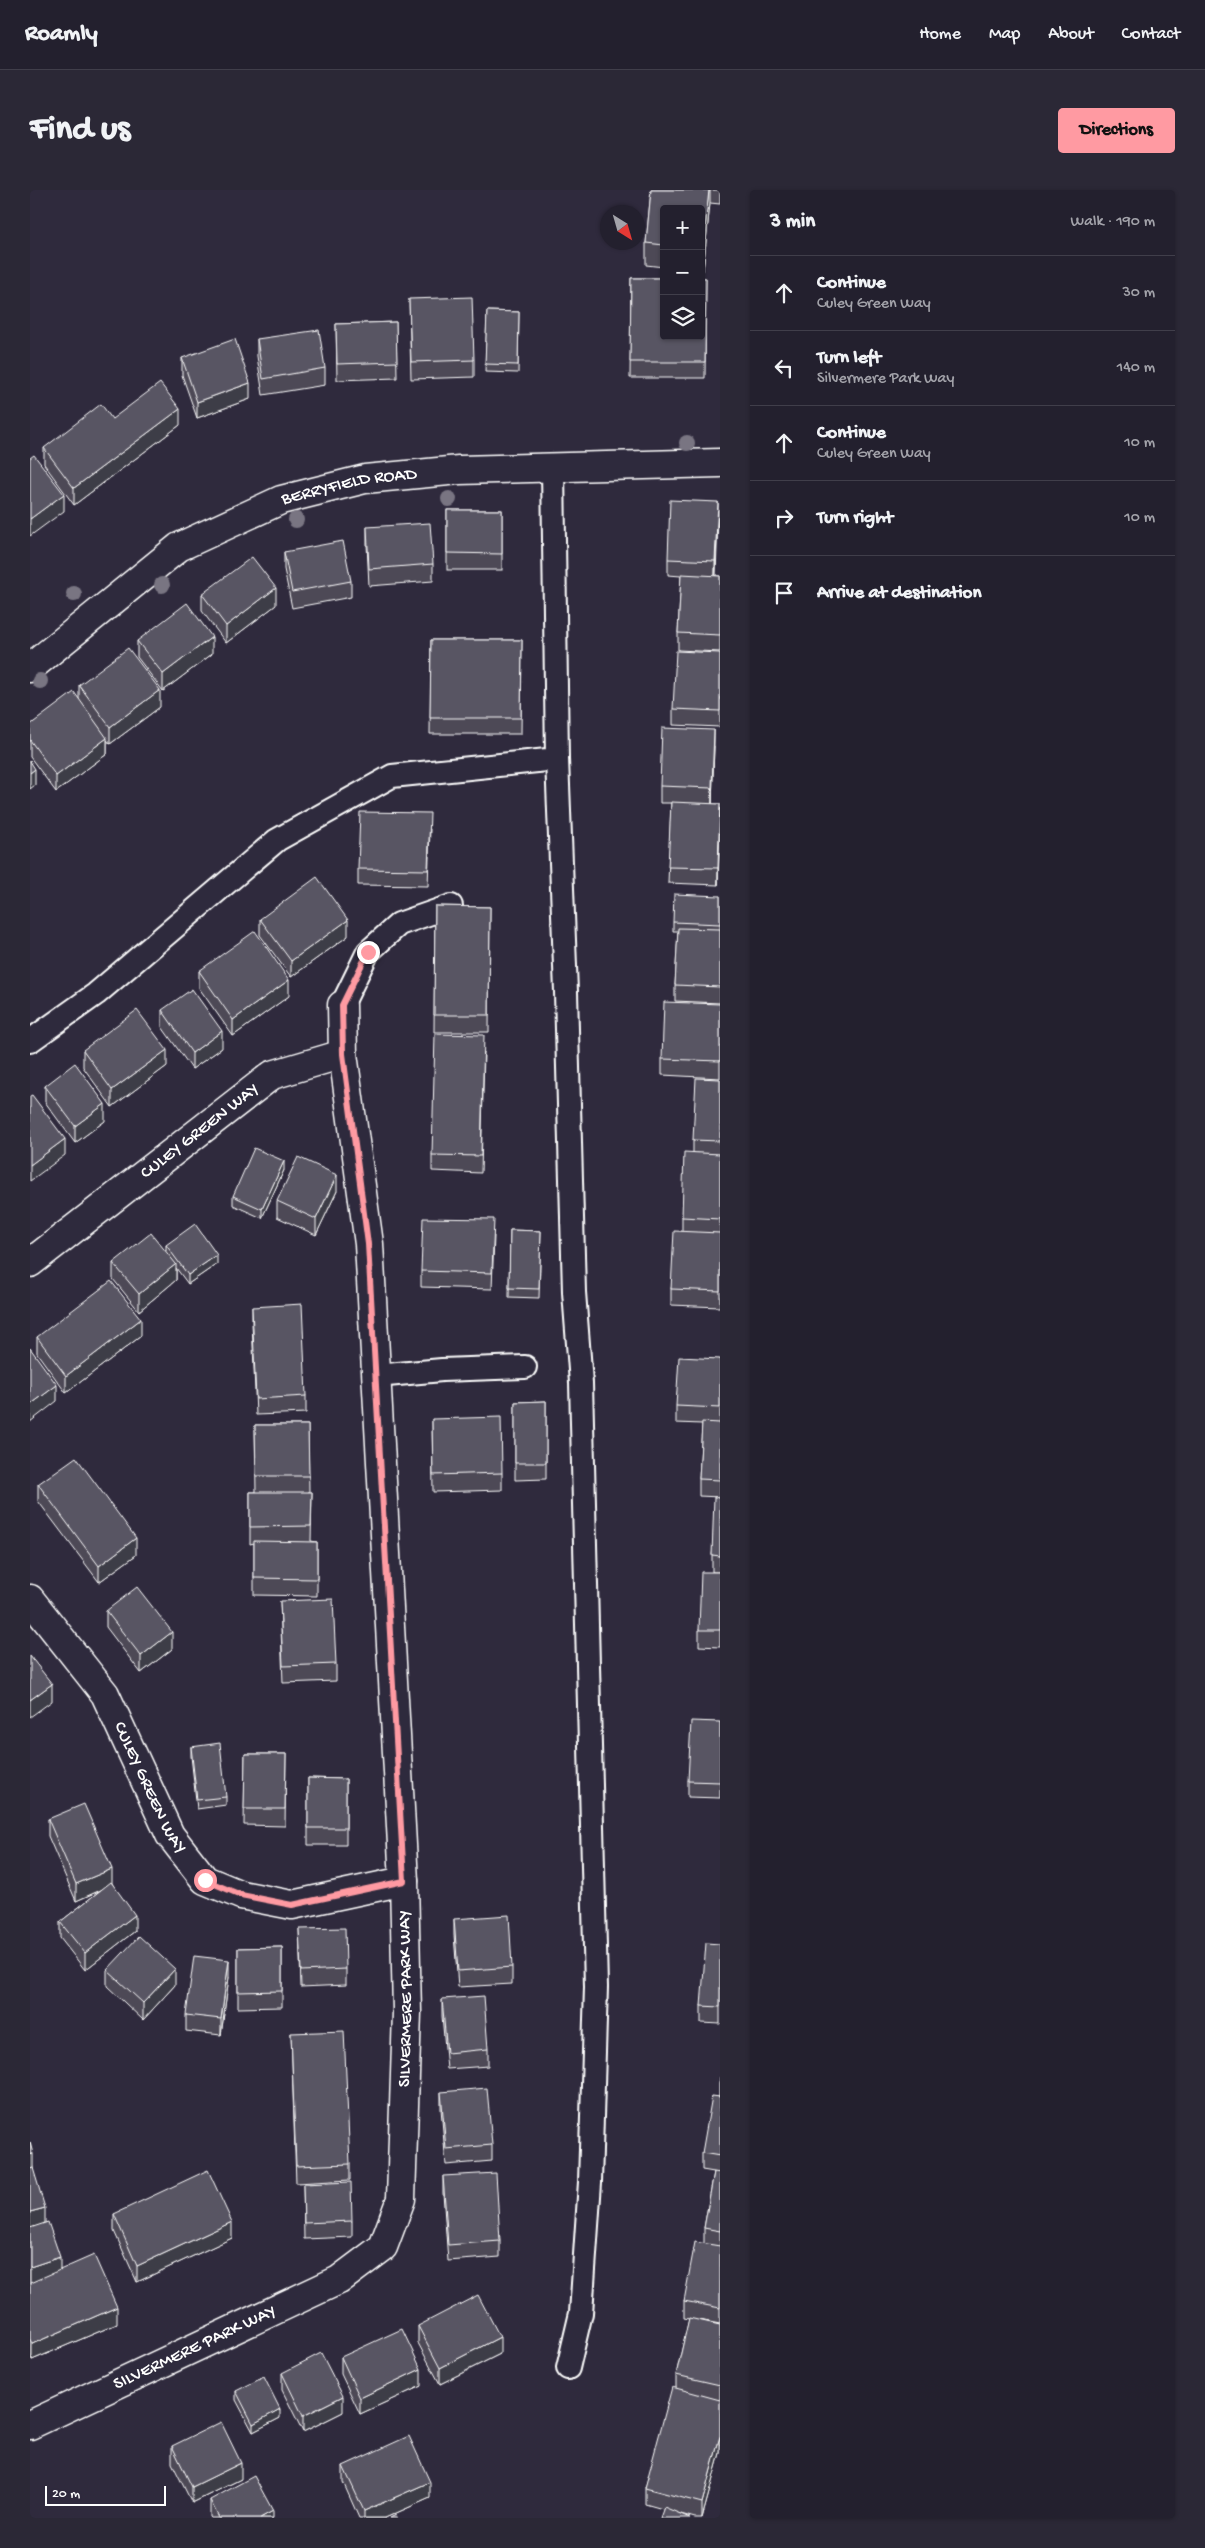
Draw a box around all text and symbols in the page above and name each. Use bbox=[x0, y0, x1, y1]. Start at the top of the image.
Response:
text: Roamly bbox=[25, 20, 98, 49]
text: Home bbox=[919, 24, 961, 45]
text: Map bbox=[989, 24, 1020, 45]
text: About bbox=[1048, 24, 1094, 45]
text: Contact bbox=[1122, 24, 1180, 45]
button: Directions bbox=[1058, 108, 1175, 153]
text: Find us bbox=[30, 110, 130, 151]
north arrow bbox=[600, 205, 645, 250]
map controls bbox=[660, 205, 705, 340]
button: + bbox=[660, 205, 705, 250]
text: 3 min bbox=[770, 210, 815, 235]
text: Walk · 190 m bbox=[1071, 213, 1155, 232]
button: − bbox=[660, 250, 705, 295]
text: Continue bbox=[817, 272, 886, 295]
icon: ahead bbox=[770, 279, 798, 307]
text: 30 m bbox=[1122, 284, 1155, 303]
button: layers bbox=[660, 295, 705, 340]
text: Culey Green Way bbox=[817, 295, 931, 314]
text: Turn left bbox=[817, 347, 881, 370]
icon: left bbox=[770, 354, 798, 382]
text: 140 m bbox=[1117, 359, 1155, 378]
text: Silvermere Park Way bbox=[817, 370, 954, 389]
text: Continue bbox=[817, 422, 886, 445]
icon: ahead bbox=[770, 429, 798, 457]
text: 10 m bbox=[1124, 434, 1155, 453]
text: Culey Green Way bbox=[817, 445, 931, 464]
street label: BERRYFIELD ROAD bbox=[278, 464, 418, 510]
icon: right bbox=[770, 504, 798, 532]
text: Turn right bbox=[817, 507, 893, 530]
text: 10 m bbox=[1124, 509, 1155, 528]
icon: arrive bbox=[770, 579, 798, 607]
text: Arrive at destination bbox=[817, 582, 981, 605]
route end bbox=[357, 941, 380, 964]
street label: CULEY GREEN WAY bbox=[136, 1079, 263, 1184]
street label: CULEY GREEN WAY bbox=[109, 1719, 191, 1858]
route start bbox=[194, 1869, 217, 1892]
street label: SILVERMERE PARK WAY bbox=[394, 1910, 418, 2088]
street label: SILVERMERE PARK WAY bbox=[110, 2301, 279, 2395]
scale bar bbox=[45, 2483, 166, 2506]
text: 20 m bbox=[52, 2486, 80, 2503]

